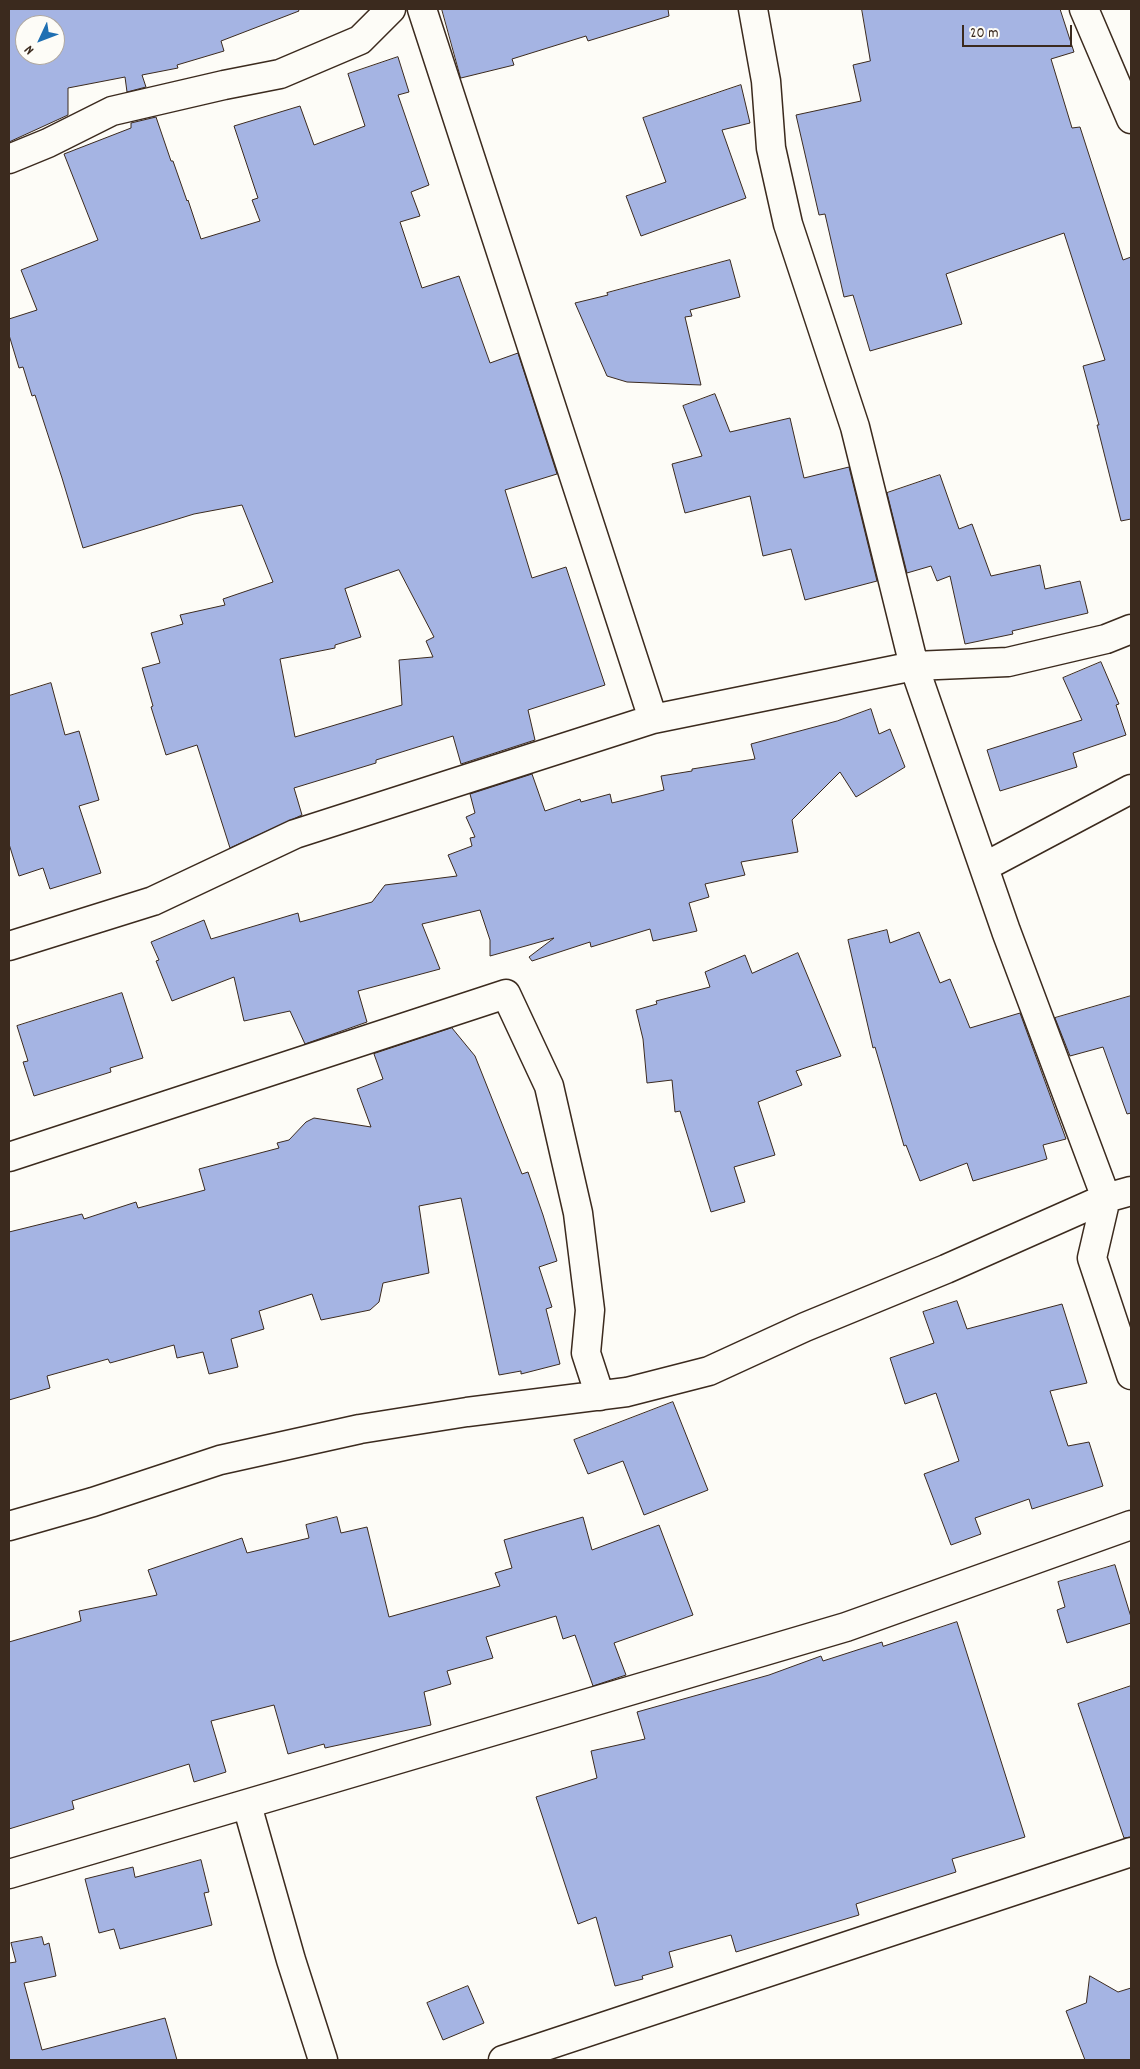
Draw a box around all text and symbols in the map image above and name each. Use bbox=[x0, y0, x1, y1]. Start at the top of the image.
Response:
north arrow bbox=[15, 15, 65, 65]
scale bar bbox=[965, 15, 1075, 47]
text: 20 m bbox=[970, 23, 998, 45]
text: N bbox=[20, 40, 39, 59]

